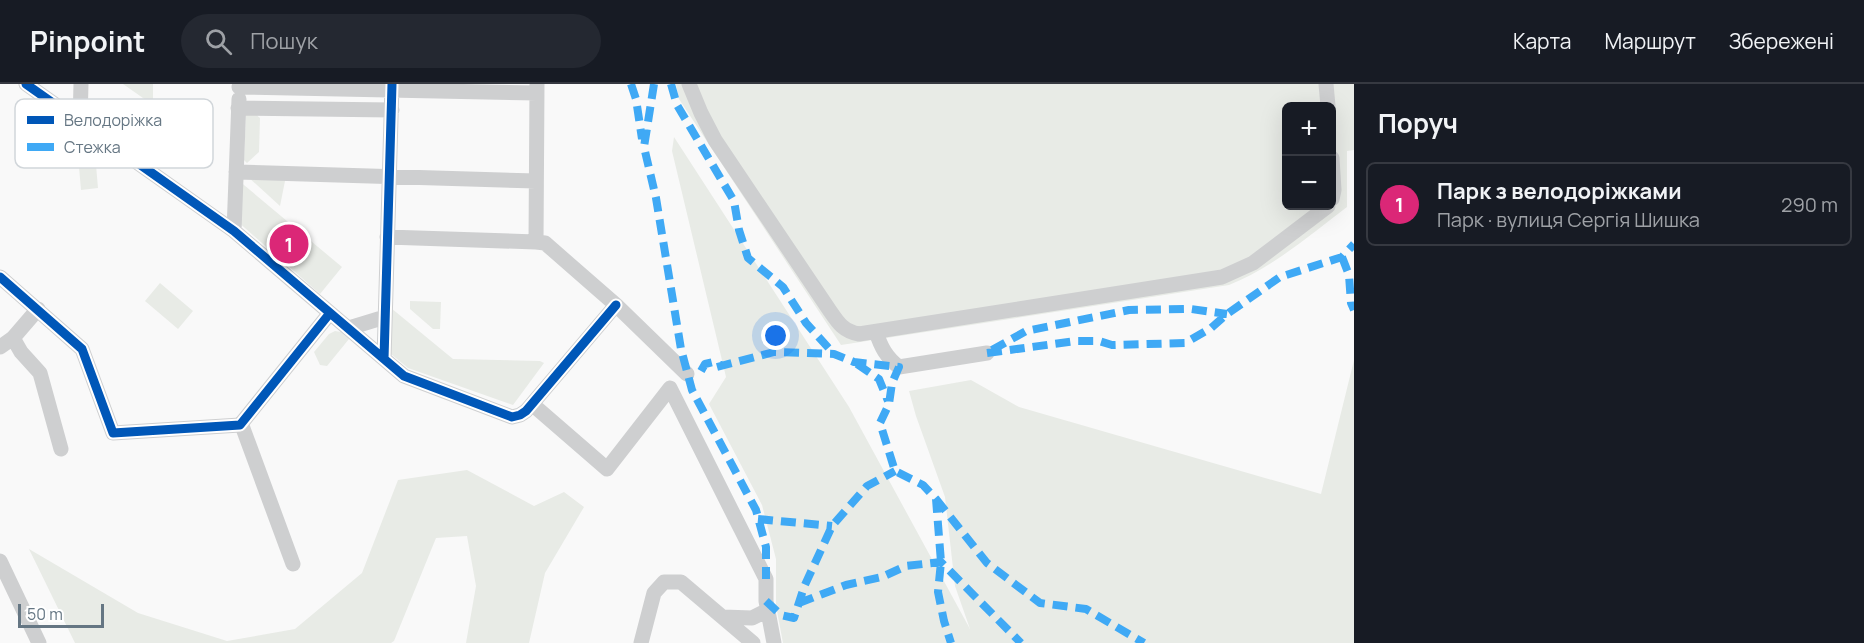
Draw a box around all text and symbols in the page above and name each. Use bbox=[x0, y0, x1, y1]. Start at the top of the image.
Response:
search box bbox=[181, 14, 601, 68]
text: Pinpoint bbox=[30, 22, 145, 60]
icon: search bbox=[202, 25, 235, 58]
text: Пошук bbox=[250, 26, 318, 56]
text: Карта bbox=[1513, 27, 1571, 55]
text: Маршрут bbox=[1604, 27, 1696, 55]
text: Збережені bbox=[1729, 27, 1834, 55]
legend bbox=[15, 99, 213, 168]
map controls bbox=[1282, 102, 1336, 210]
button: + bbox=[1282, 102, 1336, 156]
text: Поруч bbox=[1378, 105, 1458, 141]
text: Велодоріжка bbox=[64, 109, 162, 131]
text: Стежка bbox=[64, 136, 121, 158]
button: − bbox=[1282, 156, 1336, 210]
text: Парк з велодоріжками bbox=[1437, 176, 1682, 206]
text: 1 bbox=[1395, 191, 1404, 218]
text: 290 m bbox=[1781, 191, 1838, 218]
text: Парк · вулиця Сергія Шишка bbox=[1437, 206, 1700, 233]
pin: 1 bbox=[270, 222, 308, 266]
your location bbox=[761, 321, 790, 350]
scale bar bbox=[18, 601, 104, 628]
text: 50 m bbox=[27, 603, 63, 625]

